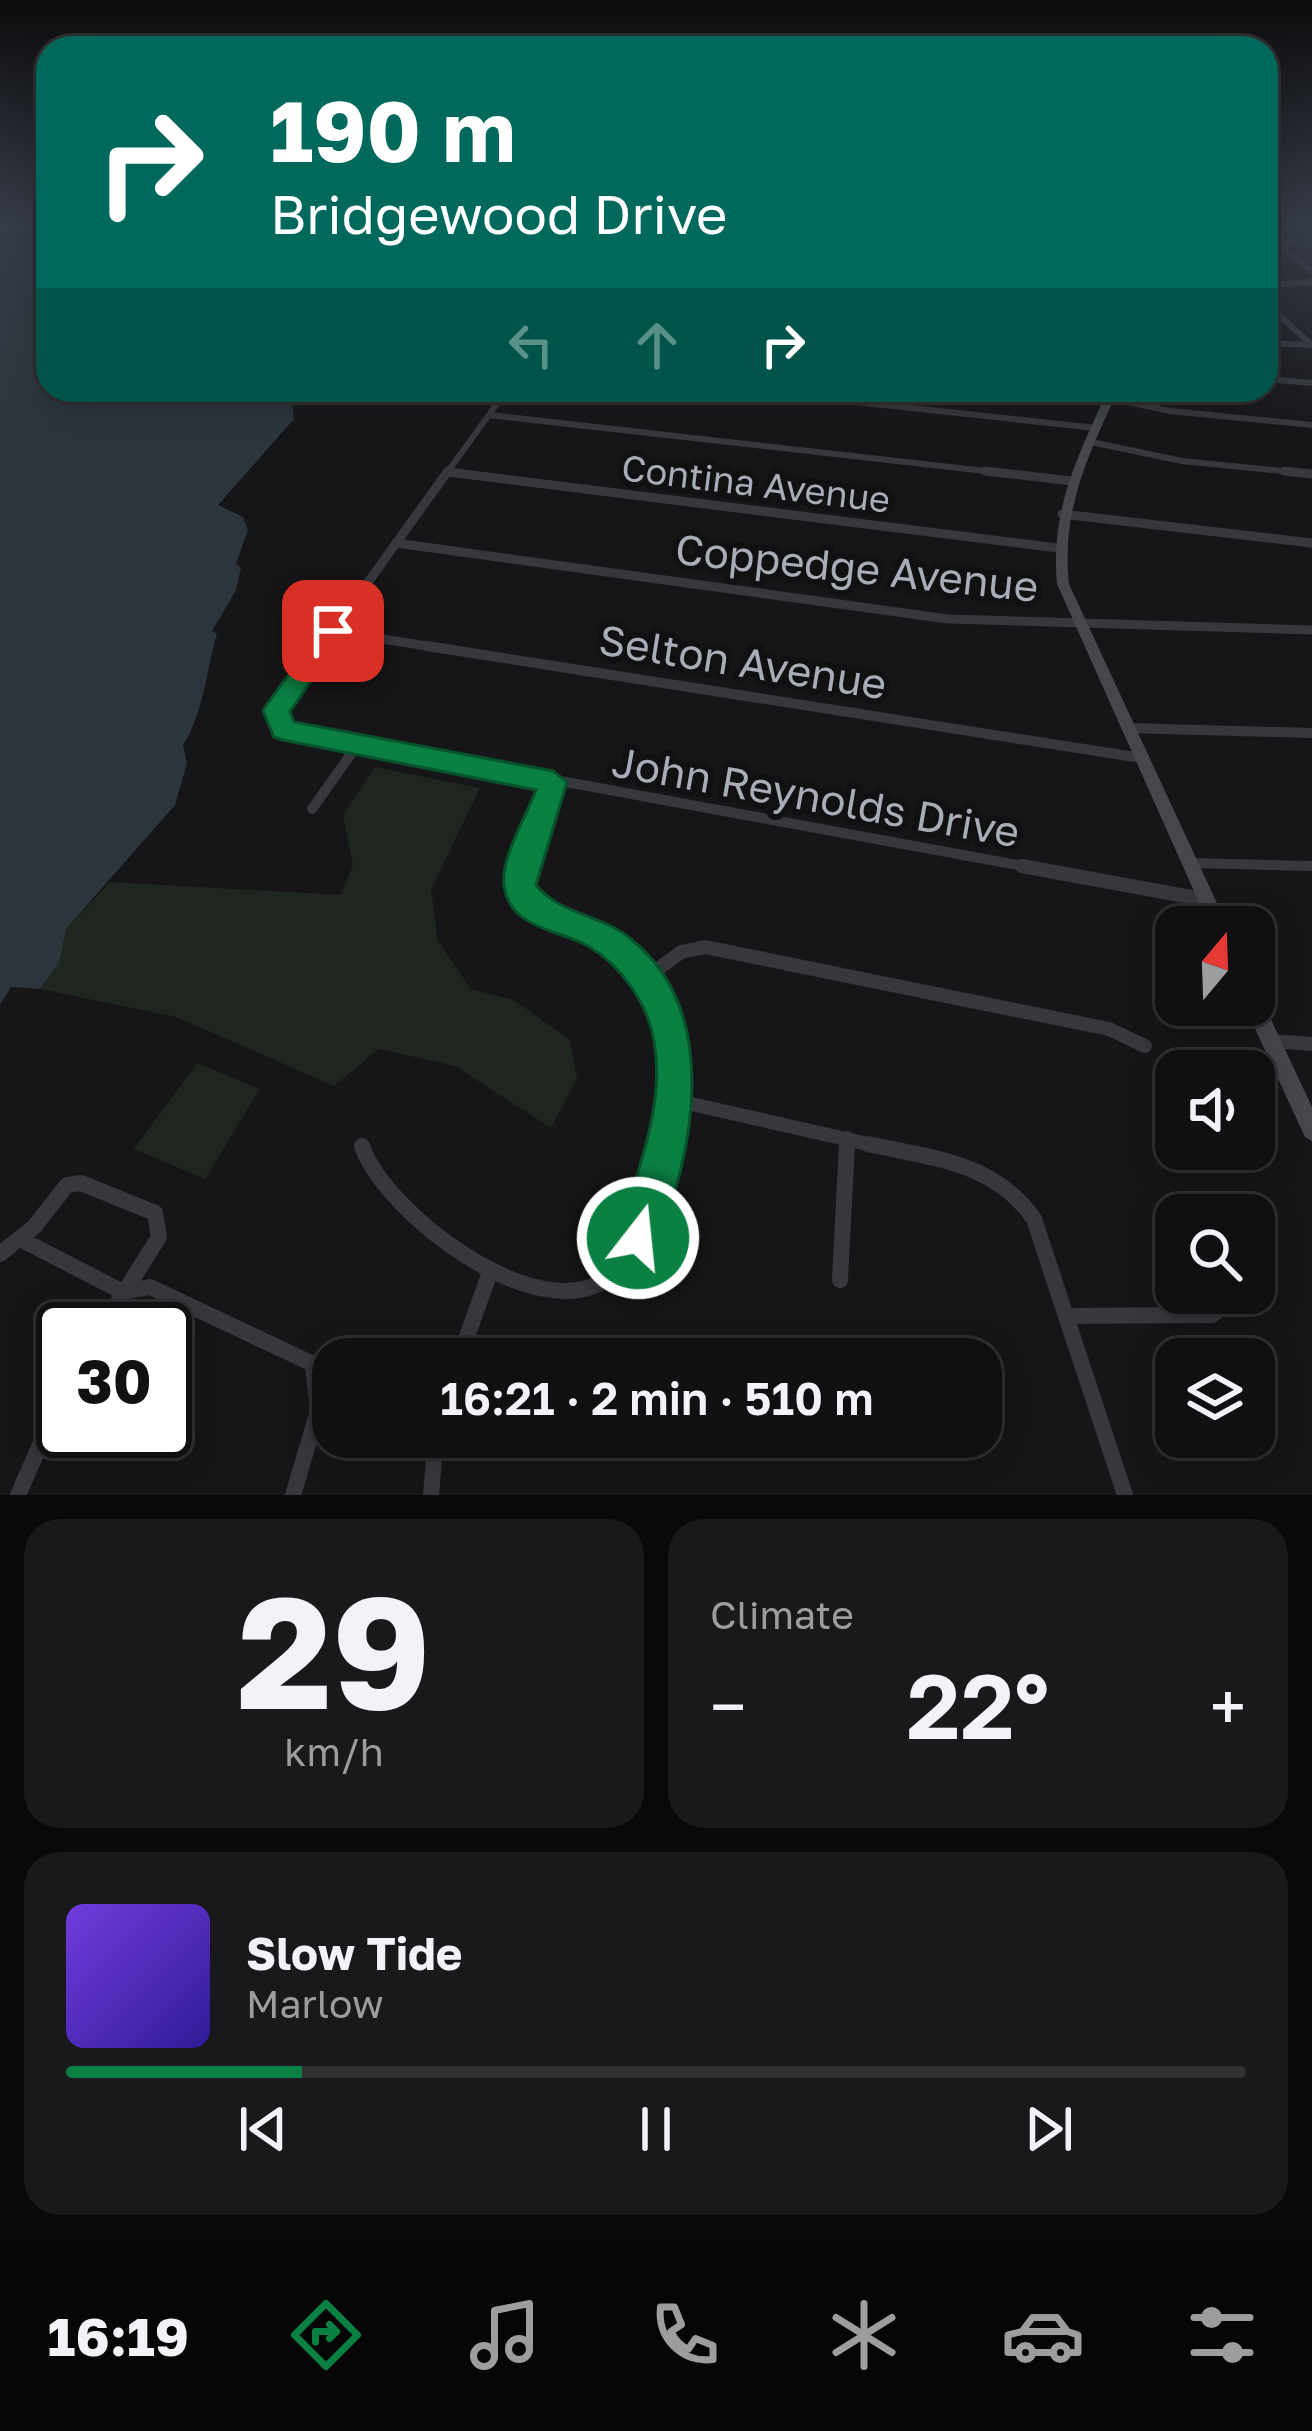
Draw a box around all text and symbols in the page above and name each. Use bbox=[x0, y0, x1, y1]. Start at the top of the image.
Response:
text: 190 m bbox=[270, 80, 516, 180]
icon: right bbox=[72, 84, 228, 240]
text: Bridgewood Drive bbox=[270, 181, 727, 246]
icon: left bbox=[498, 312, 564, 378]
icon: ahead bbox=[624, 312, 690, 378]
icon: right bbox=[750, 312, 816, 378]
street label: Contina Avenue bbox=[619, 445, 893, 521]
street label: Coppedge Avenue bbox=[673, 523, 1041, 611]
pin bbox=[282, 580, 384, 682]
icon: arrive bbox=[300, 598, 366, 664]
street label: Selton Avenue bbox=[596, 614, 890, 708]
street label: John Reynolds Drive bbox=[609, 736, 1023, 856]
north arrow bbox=[1155, 906, 1275, 1026]
map controls bbox=[1155, 906, 1275, 1458]
button: sound bbox=[1155, 1050, 1275, 1170]
position arrow bbox=[575, 1175, 701, 1301]
button: search bbox=[1155, 1194, 1275, 1314]
speed limit sign: 30 bbox=[36, 1302, 192, 1458]
button: layers bbox=[1155, 1338, 1275, 1458]
text: 16:21 · 2 min · 510 m bbox=[440, 1371, 874, 1425]
text: 29 bbox=[237, 1556, 431, 1743]
text: Climate bbox=[710, 1591, 854, 1638]
text: 22° bbox=[907, 1651, 1049, 1759]
text: − bbox=[710, 1666, 746, 1746]
text: + bbox=[1210, 1666, 1246, 1746]
text: km/h bbox=[284, 1728, 384, 1775]
text: Slow Tide bbox=[246, 1926, 462, 1980]
text: Marlow bbox=[246, 1980, 383, 2027]
icon: previous bbox=[230, 2096, 296, 2162]
icon: pause bbox=[623, 2096, 689, 2162]
icon: next bbox=[1016, 2096, 1082, 2162]
icon: directions bbox=[284, 2293, 368, 2377]
icon: music bbox=[463, 2293, 547, 2377]
icon: phone bbox=[643, 2293, 727, 2377]
icon: climate bbox=[822, 2293, 906, 2377]
icon: car bbox=[1001, 2293, 1085, 2377]
icon: filters bbox=[1180, 2293, 1264, 2377]
text: 16:19 bbox=[48, 2303, 189, 2368]

